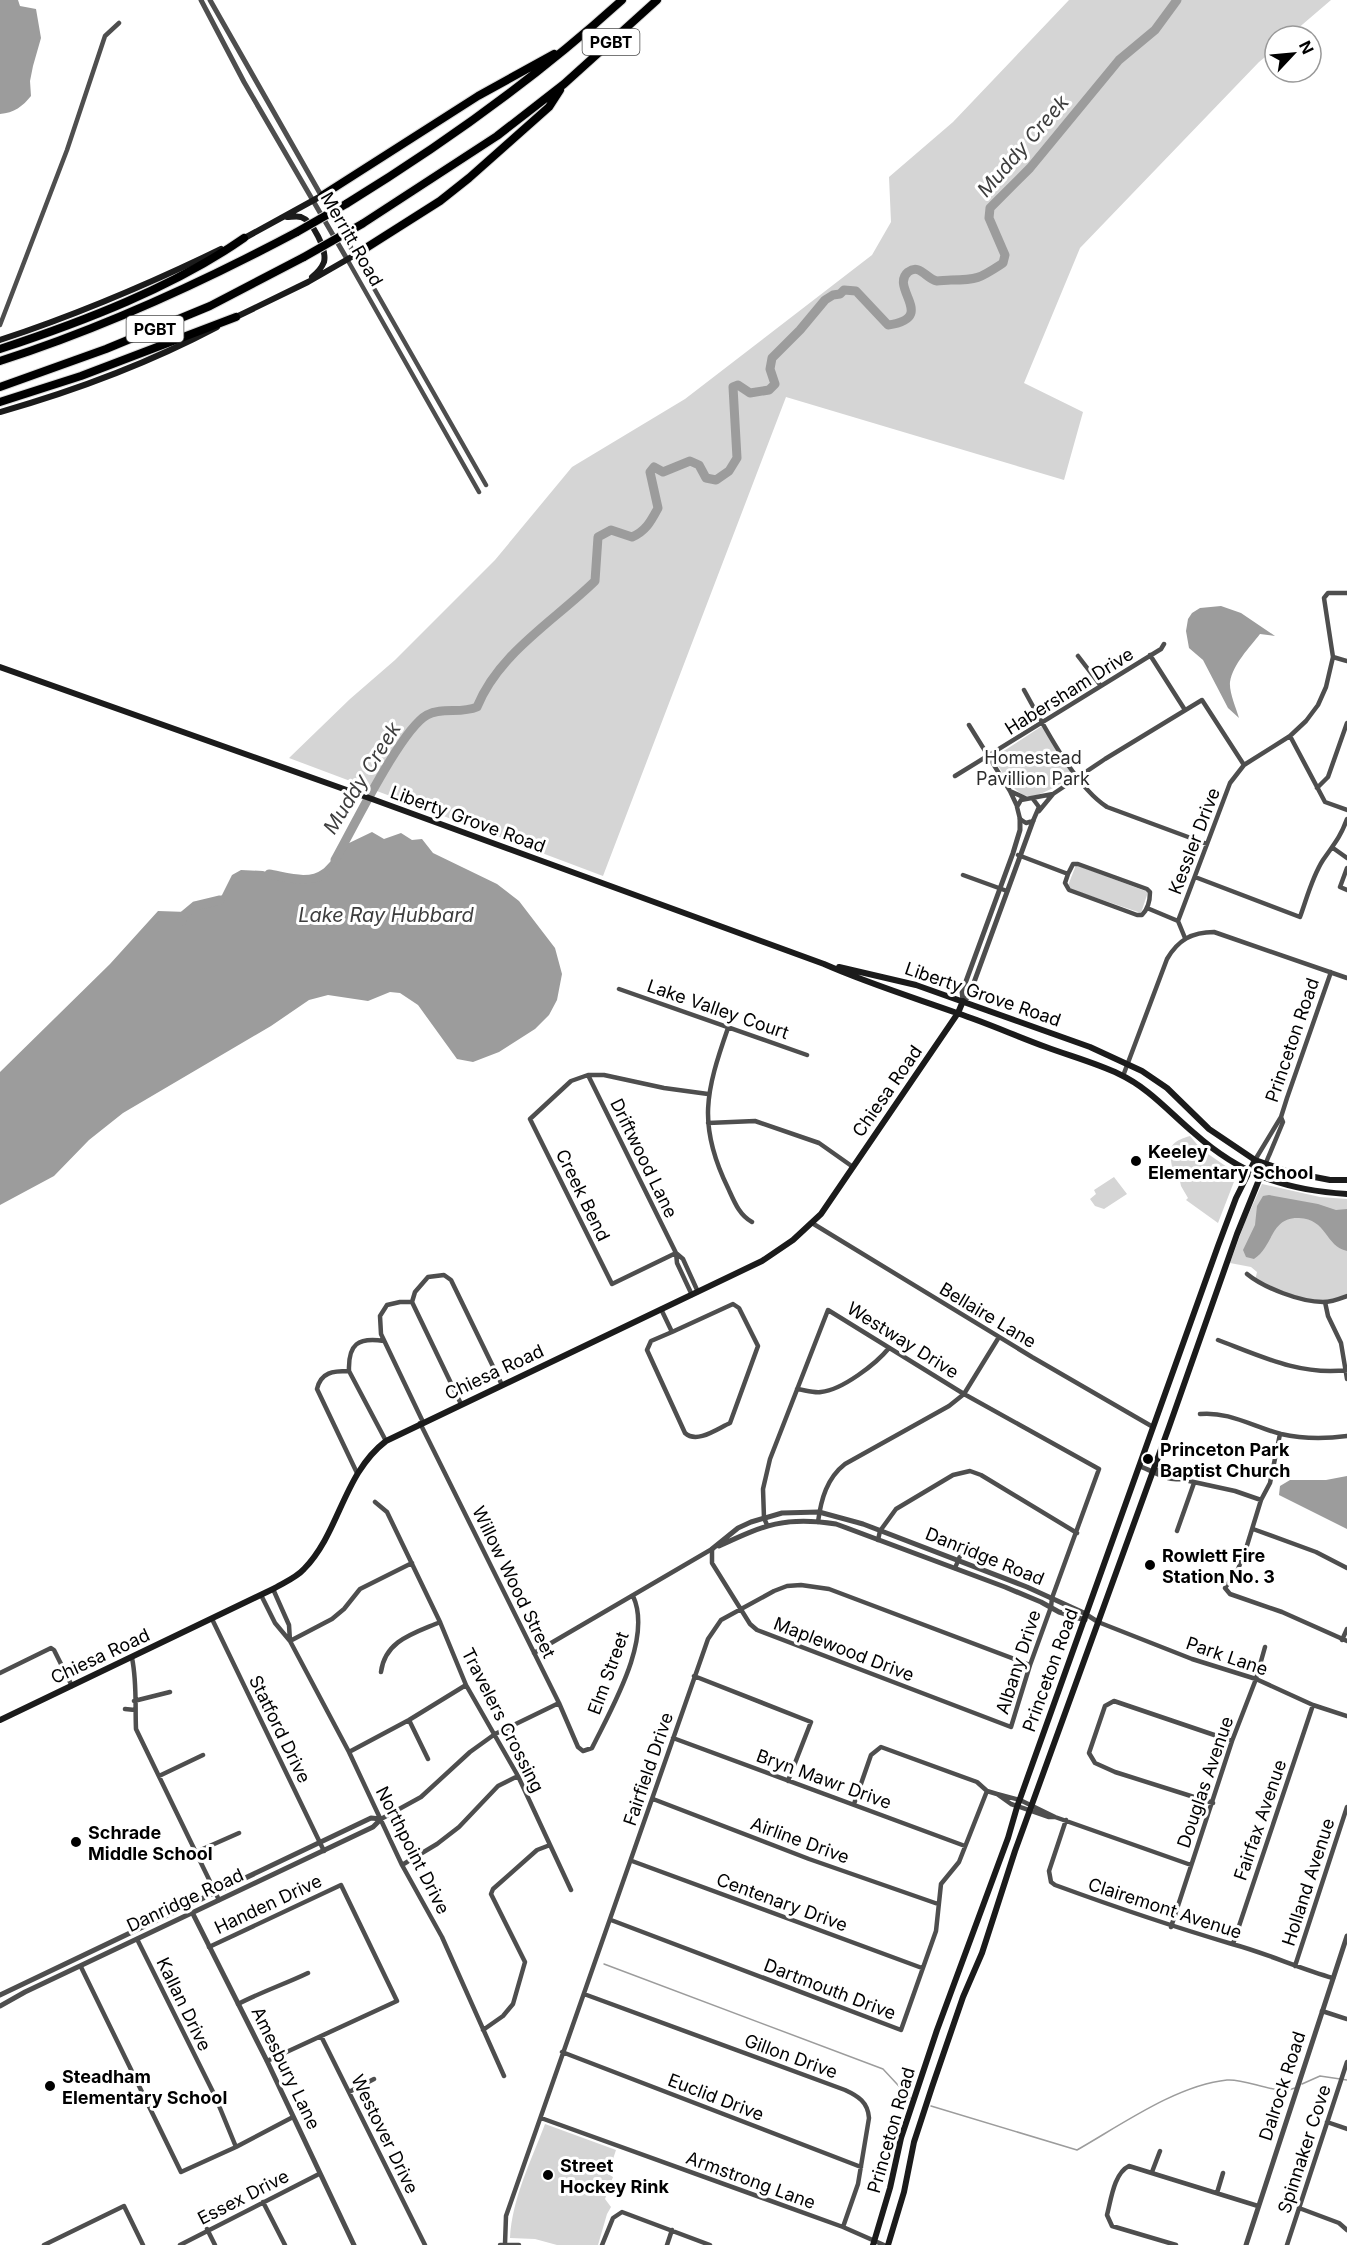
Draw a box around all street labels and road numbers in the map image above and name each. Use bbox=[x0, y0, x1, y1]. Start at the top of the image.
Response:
road number: PGBT bbox=[582, 29, 640, 55]
street label: Merritt Road bbox=[317, 188, 387, 290]
road number: PGBT bbox=[126, 316, 184, 342]
street label: Habersham Drive bbox=[1001, 643, 1137, 739]
street label: Liberty Grove Road bbox=[388, 781, 548, 857]
street label: Kessler Drive bbox=[1164, 785, 1224, 897]
street label: Liberty Grove Road bbox=[902, 957, 1064, 1031]
street label: Lake Valley Court bbox=[644, 975, 792, 1043]
street label: Princeton Road bbox=[1261, 975, 1323, 1105]
street label: Chiesa Road bbox=[848, 1041, 926, 1141]
street label: Driftwood Lane bbox=[606, 1095, 682, 1221]
street label: Creek Bend bbox=[552, 1146, 614, 1244]
street label: Bellaire Lane bbox=[936, 1278, 1040, 1352]
street label: Westway Drive bbox=[843, 1297, 963, 1383]
street label: Chiesa Road bbox=[441, 1340, 547, 1404]
street label: Willow Wood Street bbox=[468, 1503, 560, 1661]
street label: Danridge Road bbox=[923, 1523, 1047, 1589]
street label: Princeton Road bbox=[1018, 1605, 1082, 1735]
street label: Albany Drive bbox=[991, 1607, 1045, 1717]
street label: Maplewood Drive bbox=[771, 1613, 917, 1685]
street label: Chiesa Road bbox=[47, 1624, 153, 1688]
street label: Elm Street bbox=[583, 1629, 633, 1717]
street label: Park Lane bbox=[1183, 1632, 1271, 1680]
street label: Travelers Crossing bbox=[458, 1644, 548, 1796]
street label: Statford Drive bbox=[245, 1672, 315, 1786]
street label: Fairfield Drive bbox=[619, 1710, 677, 1828]
street label: Douglas Avenue bbox=[1173, 1713, 1237, 1851]
street label: Bryn Mawr Drive bbox=[754, 1745, 894, 1813]
street label: Fairfax Avenue bbox=[1230, 1757, 1290, 1883]
street label: Northpoint Drive bbox=[372, 1783, 454, 1917]
street label: Airline Drive bbox=[748, 1812, 852, 1868]
street label: Holland Avenue bbox=[1277, 1816, 1339, 1948]
street label: Danridge Road bbox=[123, 1864, 247, 1936]
street label: Centenary Drive bbox=[714, 1869, 850, 1935]
street label: Handen Drive bbox=[211, 1870, 325, 1938]
street label: Clairemont Avenue bbox=[1086, 1873, 1244, 1943]
street label: Kallan Drive bbox=[152, 1954, 216, 2054]
street label: Dartmouth Drive bbox=[761, 1954, 899, 2024]
street label: Amesbury Lane bbox=[247, 2003, 325, 2133]
street label: Gillon Drive bbox=[742, 2029, 840, 2083]
street label: Dalrock Road bbox=[1254, 2029, 1310, 2143]
street label: Princeton Road bbox=[863, 2065, 919, 2195]
street label: Euclid Drive bbox=[665, 2069, 767, 2125]
street label: Westover Drive bbox=[347, 2071, 423, 2197]
street label: Spinnaker Cove bbox=[1273, 2082, 1335, 2216]
street label: Armstrong Lane bbox=[683, 2147, 819, 2213]
street label: Essex Drive bbox=[194, 2165, 292, 2229]

